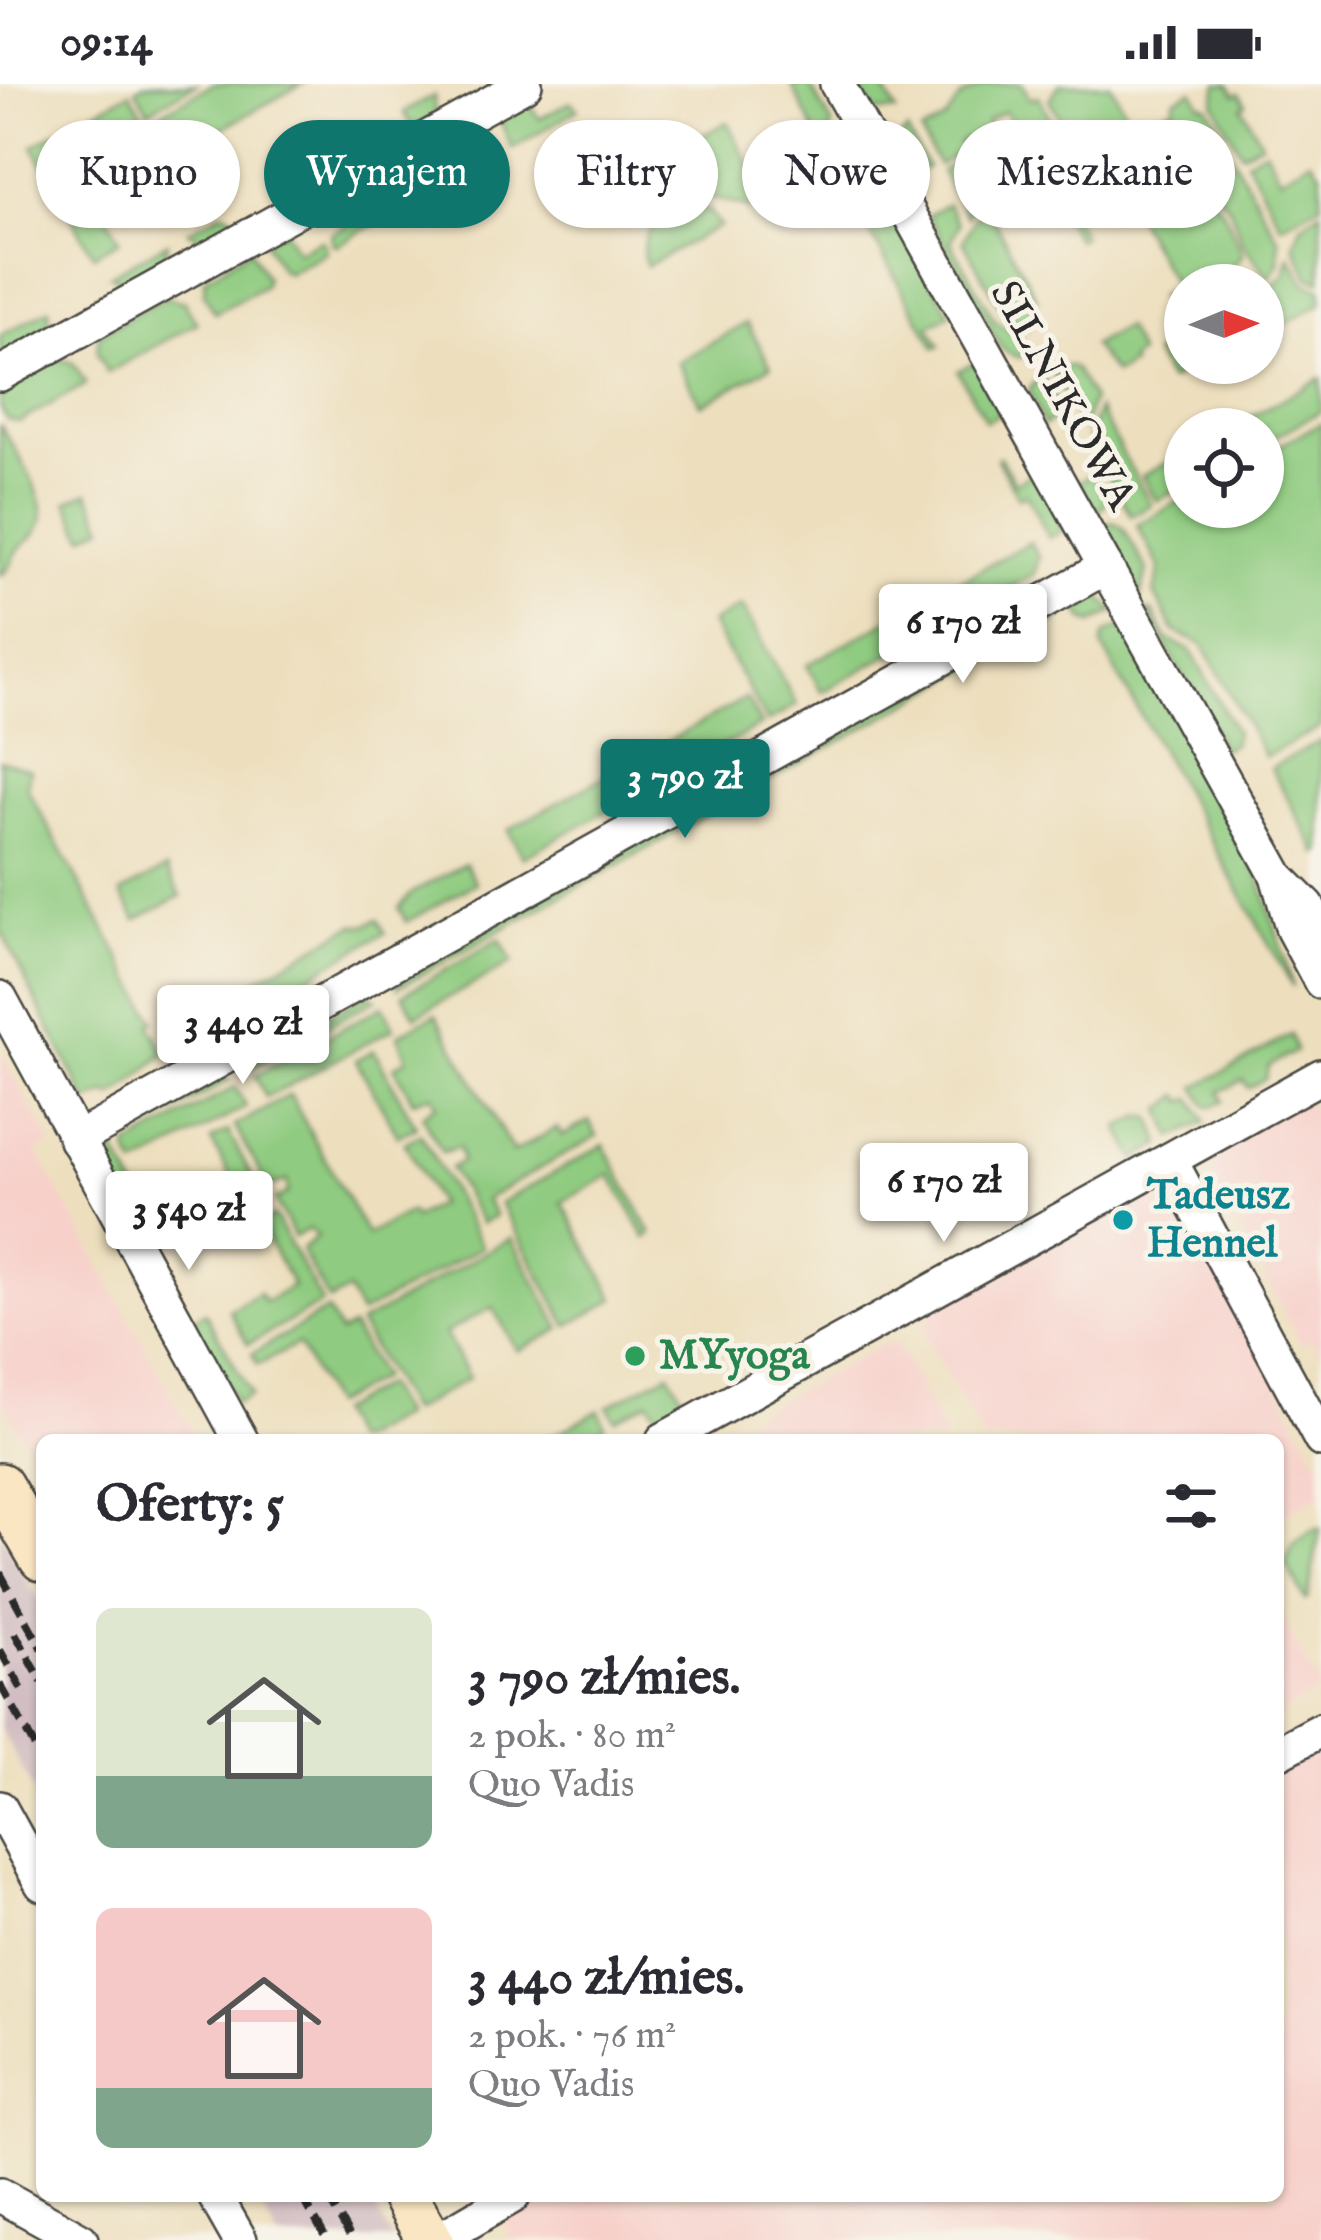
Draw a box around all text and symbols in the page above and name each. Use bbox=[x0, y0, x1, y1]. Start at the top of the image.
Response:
text: 09:14 bbox=[60, 14, 152, 71]
chip: Kupno bbox=[36, 120, 240, 228]
chip: Wynajem bbox=[264, 120, 510, 228]
chip: Filtry bbox=[534, 120, 718, 228]
chip: Nowe bbox=[742, 120, 930, 228]
chip: Mieszkanie bbox=[954, 120, 1235, 228]
north arrow bbox=[1164, 264, 1284, 384]
map controls bbox=[1164, 264, 1284, 528]
street label: SILNIKOWA bbox=[977, 272, 1148, 521]
button: locate bbox=[1164, 408, 1284, 528]
pin: 6 170 zł bbox=[839, 584, 1087, 686]
text: 6 170 zł bbox=[906, 598, 1020, 647]
pin: 3 790 zł bbox=[561, 739, 809, 841]
text: 3 790 zł bbox=[628, 753, 742, 802]
pin: 3 440 zł bbox=[119, 985, 367, 1087]
text: 3 440 zł bbox=[184, 999, 302, 1048]
pin: 6 170 zł bbox=[820, 1143, 1068, 1245]
text: 6 170 zł bbox=[887, 1157, 1001, 1206]
place label: Tadeusz Hennel bbox=[1146, 1170, 1290, 1271]
pin: 3 540 zł bbox=[65, 1171, 313, 1273]
text: 3 540 zł bbox=[133, 1185, 245, 1234]
marker: Tadeusz Hennel bbox=[1110, 1207, 1136, 1233]
place label: MYyoga bbox=[659, 1330, 810, 1383]
marker: MYyoga bbox=[622, 1343, 648, 1369]
icon: filters bbox=[1158, 1473, 1224, 1539]
text: Oferty: 5 bbox=[96, 1474, 284, 1539]
text: 3 790 zł/mies. bbox=[468, 1647, 741, 1712]
icon: home bbox=[192, 1656, 336, 1800]
text: 2 pok. · 80 m² bbox=[468, 1712, 676, 1761]
text: Quo Vadis bbox=[468, 1761, 634, 1810]
text: 3 440 zł/mies. bbox=[468, 1947, 744, 2012]
icon: home bbox=[192, 1956, 336, 2100]
text: 2 pok. · 76 m² bbox=[468, 2012, 676, 2061]
text: Quo Vadis bbox=[468, 2061, 634, 2110]

